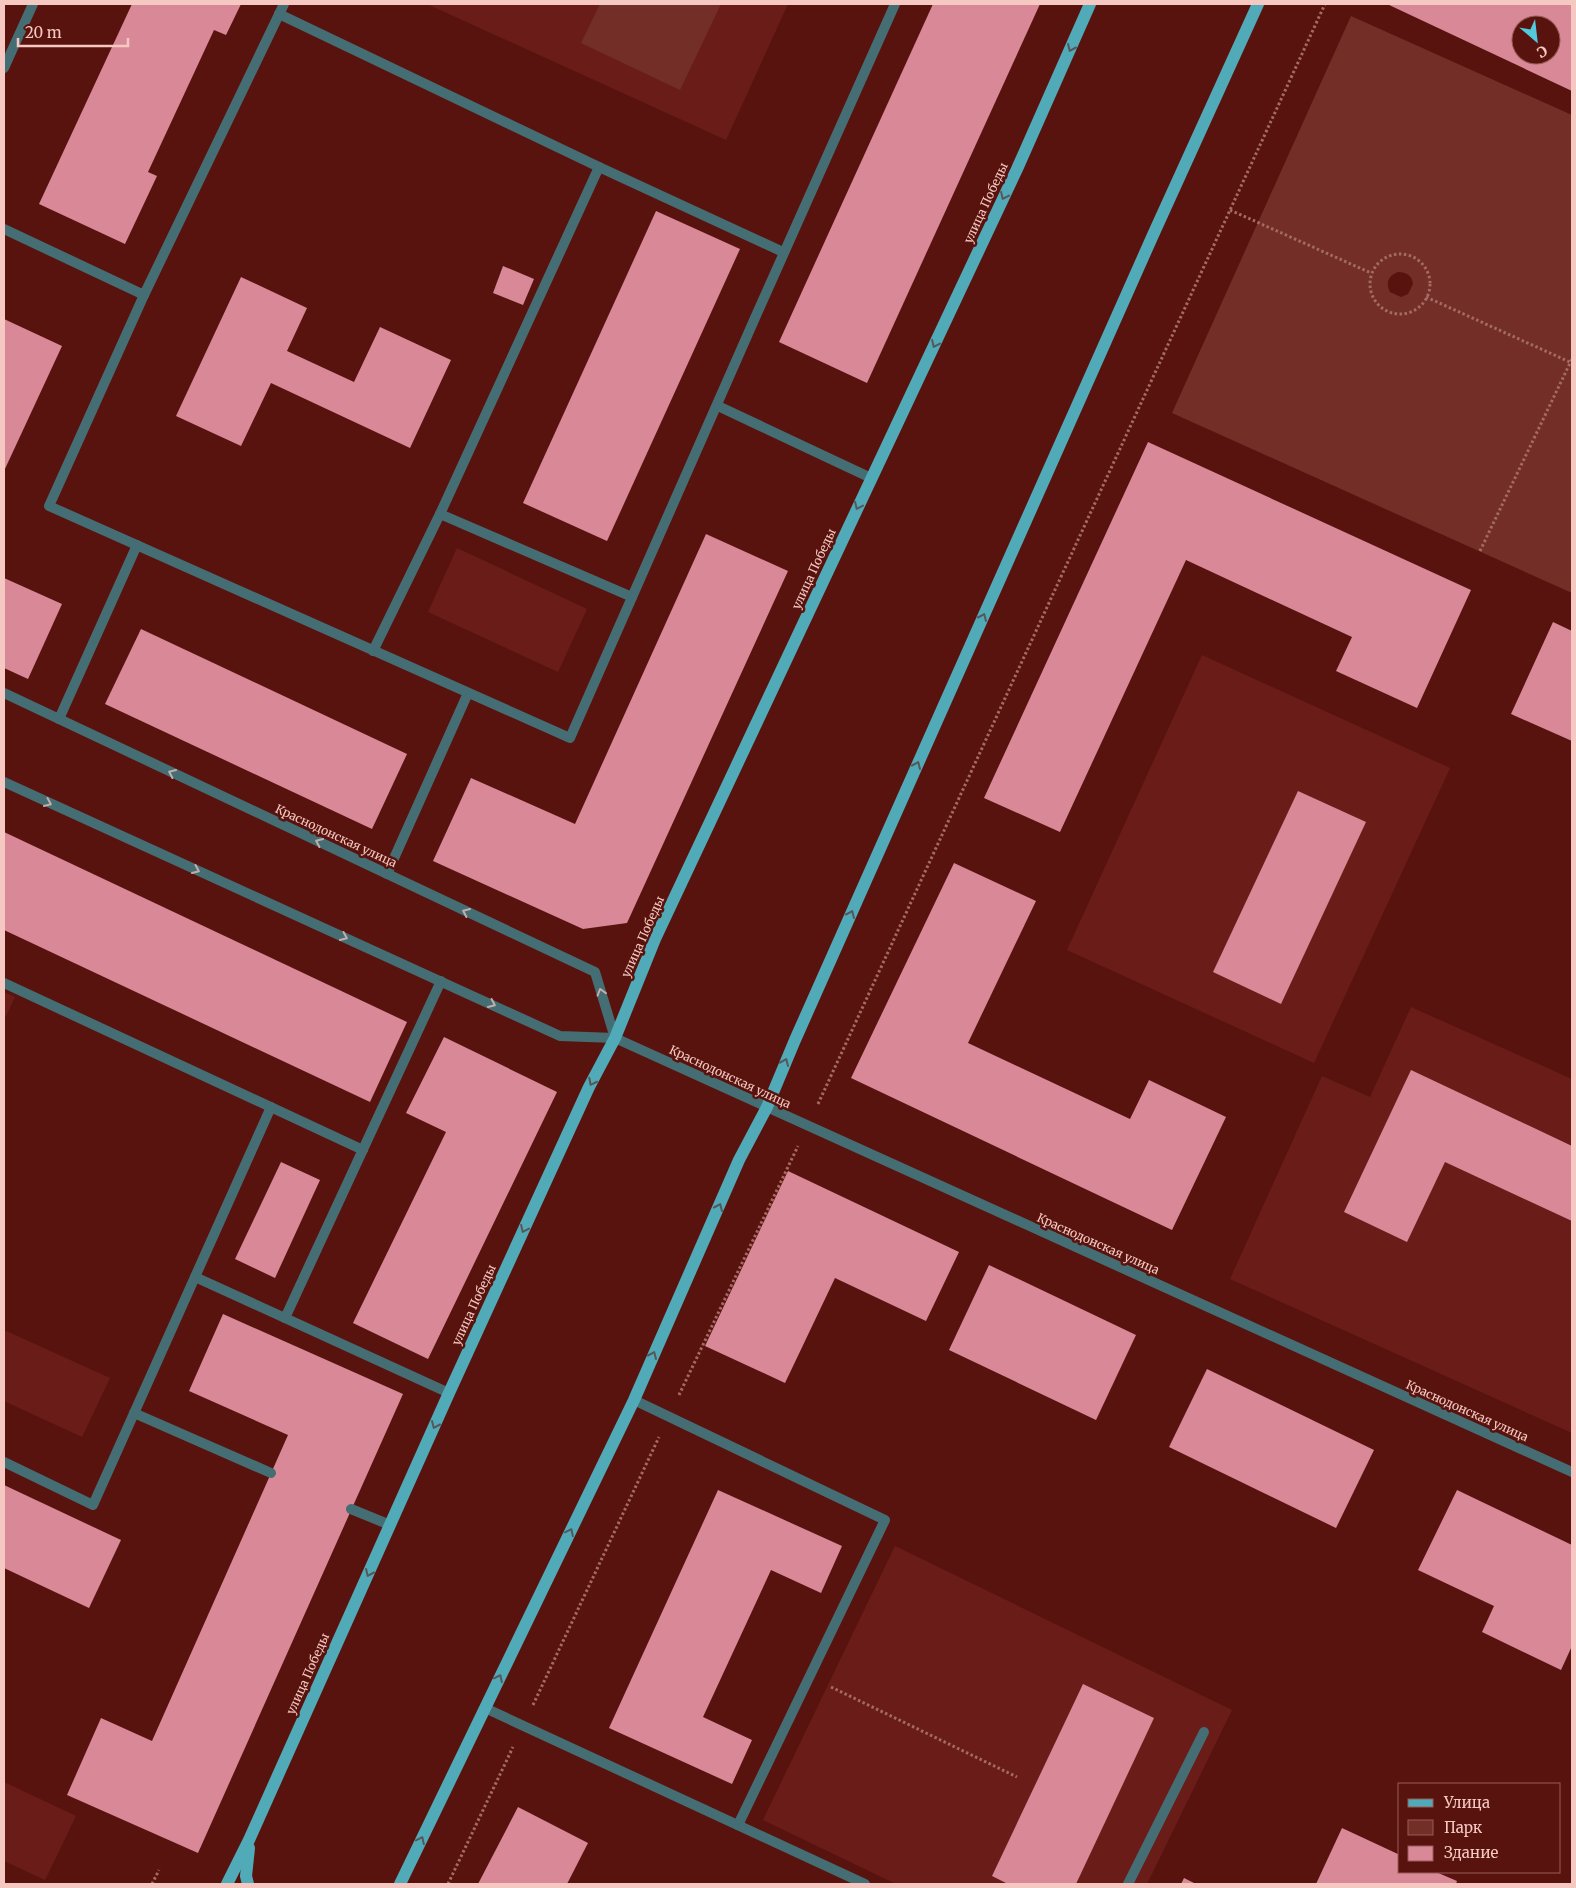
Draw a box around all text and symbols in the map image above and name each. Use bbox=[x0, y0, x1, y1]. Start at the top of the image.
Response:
scale bar bbox=[18, 15, 128, 47]
north arrow bbox=[1511, 15, 1561, 65]
text: 20 m bbox=[25, 23, 62, 42]
text: С bbox=[1534, 41, 1550, 62]
one-way arrow bbox=[1066, 43, 1077, 52]
street label: улица Победы bbox=[960, 160, 1011, 246]
one-way arrow bbox=[1000, 191, 1010, 200]
one-way arrow bbox=[931, 338, 941, 347]
one-way arrow bbox=[855, 501, 865, 510]
street label: улица Победы bbox=[788, 526, 839, 612]
one-way arrow bbox=[977, 613, 988, 622]
one-way arrow bbox=[911, 761, 922, 770]
one-way arrow bbox=[168, 769, 177, 779]
one-way arrow bbox=[43, 796, 52, 807]
street label: Краснодонская улица bbox=[273, 801, 400, 871]
one-way arrow bbox=[315, 838, 324, 848]
one-way arrow bbox=[191, 864, 200, 874]
street label: улица Победы bbox=[618, 894, 667, 980]
one-way arrow bbox=[462, 907, 471, 918]
one-way arrow bbox=[845, 910, 856, 919]
one-way arrow bbox=[339, 931, 348, 942]
one-way arrow bbox=[596, 988, 606, 996]
one-way arrow bbox=[487, 998, 496, 1009]
street label: Краснодонская улица bbox=[667, 1042, 794, 1112]
one-way arrow bbox=[779, 1058, 790, 1067]
one-way arrow bbox=[588, 1076, 598, 1085]
one-way arrow bbox=[712, 1203, 723, 1212]
street label: Краснодонская улица bbox=[1035, 1210, 1162, 1278]
one-way arrow bbox=[520, 1224, 530, 1233]
street label: улица Победы bbox=[448, 1262, 499, 1348]
one-way arrow bbox=[647, 1351, 658, 1360]
street label: Краснодонская улица bbox=[1404, 1377, 1531, 1445]
one-way arrow bbox=[431, 1420, 441, 1429]
one-way arrow bbox=[564, 1528, 574, 1537]
one-way arrow bbox=[364, 1568, 375, 1577]
street label: улица Победы bbox=[283, 1631, 332, 1717]
one-way arrow bbox=[493, 1674, 504, 1683]
legend bbox=[1398, 1783, 1561, 1873]
text: Улица bbox=[1443, 1793, 1490, 1812]
text: Парк bbox=[1444, 1818, 1483, 1837]
one-way arrow bbox=[415, 1836, 425, 1845]
text: Здание bbox=[1444, 1843, 1498, 1862]

